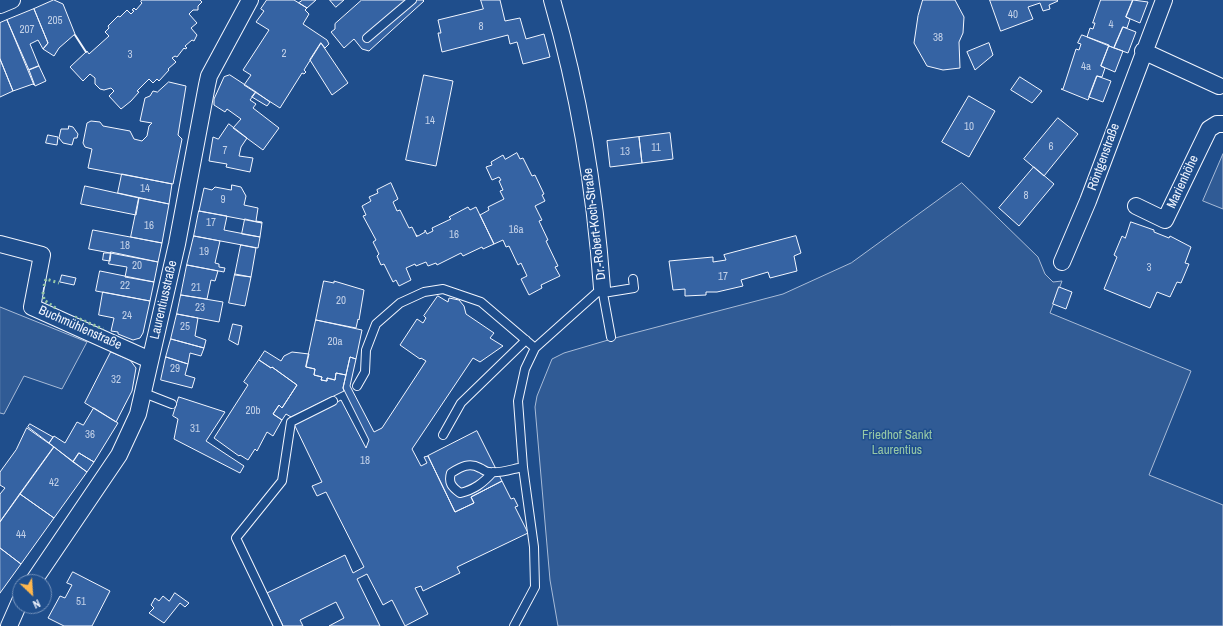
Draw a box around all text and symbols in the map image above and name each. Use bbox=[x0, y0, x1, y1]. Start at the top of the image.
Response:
house number: 40 bbox=[1008, 8, 1018, 22]
house number: 205 bbox=[47, 14, 63, 28]
house number: 4 bbox=[1108, 18, 1114, 32]
house number: 8 bbox=[478, 20, 484, 34]
house number: 207 bbox=[19, 23, 35, 37]
house number: 38 bbox=[933, 31, 943, 45]
house number: 2 bbox=[281, 47, 287, 61]
house number: 3 bbox=[127, 48, 133, 62]
house number: 4a bbox=[1081, 60, 1091, 74]
house number: 14 bbox=[425, 114, 435, 128]
house number: 10 bbox=[964, 120, 974, 134]
street label: Röntgenstraße bbox=[1085, 121, 1123, 193]
house number: 6 bbox=[1048, 140, 1054, 154]
house number: 11 bbox=[651, 141, 661, 155]
house number: 7 bbox=[222, 144, 228, 158]
house number: 13 bbox=[620, 145, 630, 159]
street label: Marienhöhe bbox=[1164, 153, 1202, 211]
street label: Dr.-Robert-Koch-Straße bbox=[580, 167, 610, 281]
house number: 14 bbox=[140, 182, 150, 196]
house number: 8 bbox=[1023, 189, 1029, 203]
house number: 9 bbox=[220, 193, 226, 207]
house number: 17 bbox=[206, 216, 216, 230]
house number: 16 bbox=[144, 219, 154, 233]
house number: 16a bbox=[508, 223, 524, 237]
house number: 16 bbox=[449, 228, 459, 242]
house number: 18 bbox=[120, 239, 130, 253]
house number: 19 bbox=[199, 245, 209, 259]
house number: 20 bbox=[132, 259, 142, 273]
street label: Laurentiusstraße bbox=[147, 259, 181, 341]
house number: 3 bbox=[1146, 261, 1152, 275]
house number: 17 bbox=[718, 270, 728, 284]
house number: 22 bbox=[120, 279, 130, 293]
house number: 21 bbox=[191, 281, 201, 295]
house number: 20 bbox=[336, 294, 346, 308]
house number: 23 bbox=[195, 301, 205, 315]
street label: Buchmühlenstraße bbox=[36, 303, 124, 353]
house number: 24 bbox=[122, 309, 132, 323]
house number: 25 bbox=[180, 320, 190, 334]
house number: 20a bbox=[327, 335, 343, 349]
house number: 29 bbox=[170, 362, 180, 376]
house number: 32 bbox=[111, 373, 121, 387]
house number: 20b bbox=[245, 404, 261, 418]
house number: 31 bbox=[190, 422, 200, 436]
house number: 36 bbox=[85, 428, 95, 442]
park label: Friedhof Sankt Laurentius bbox=[862, 428, 932, 459]
house number: 18 bbox=[360, 454, 370, 468]
house number: 42 bbox=[49, 476, 59, 490]
house number: 44 bbox=[16, 528, 26, 542]
north arrow bbox=[12, 574, 52, 614]
house number: 51 bbox=[76, 595, 86, 609]
text: N bbox=[31, 596, 43, 612]

